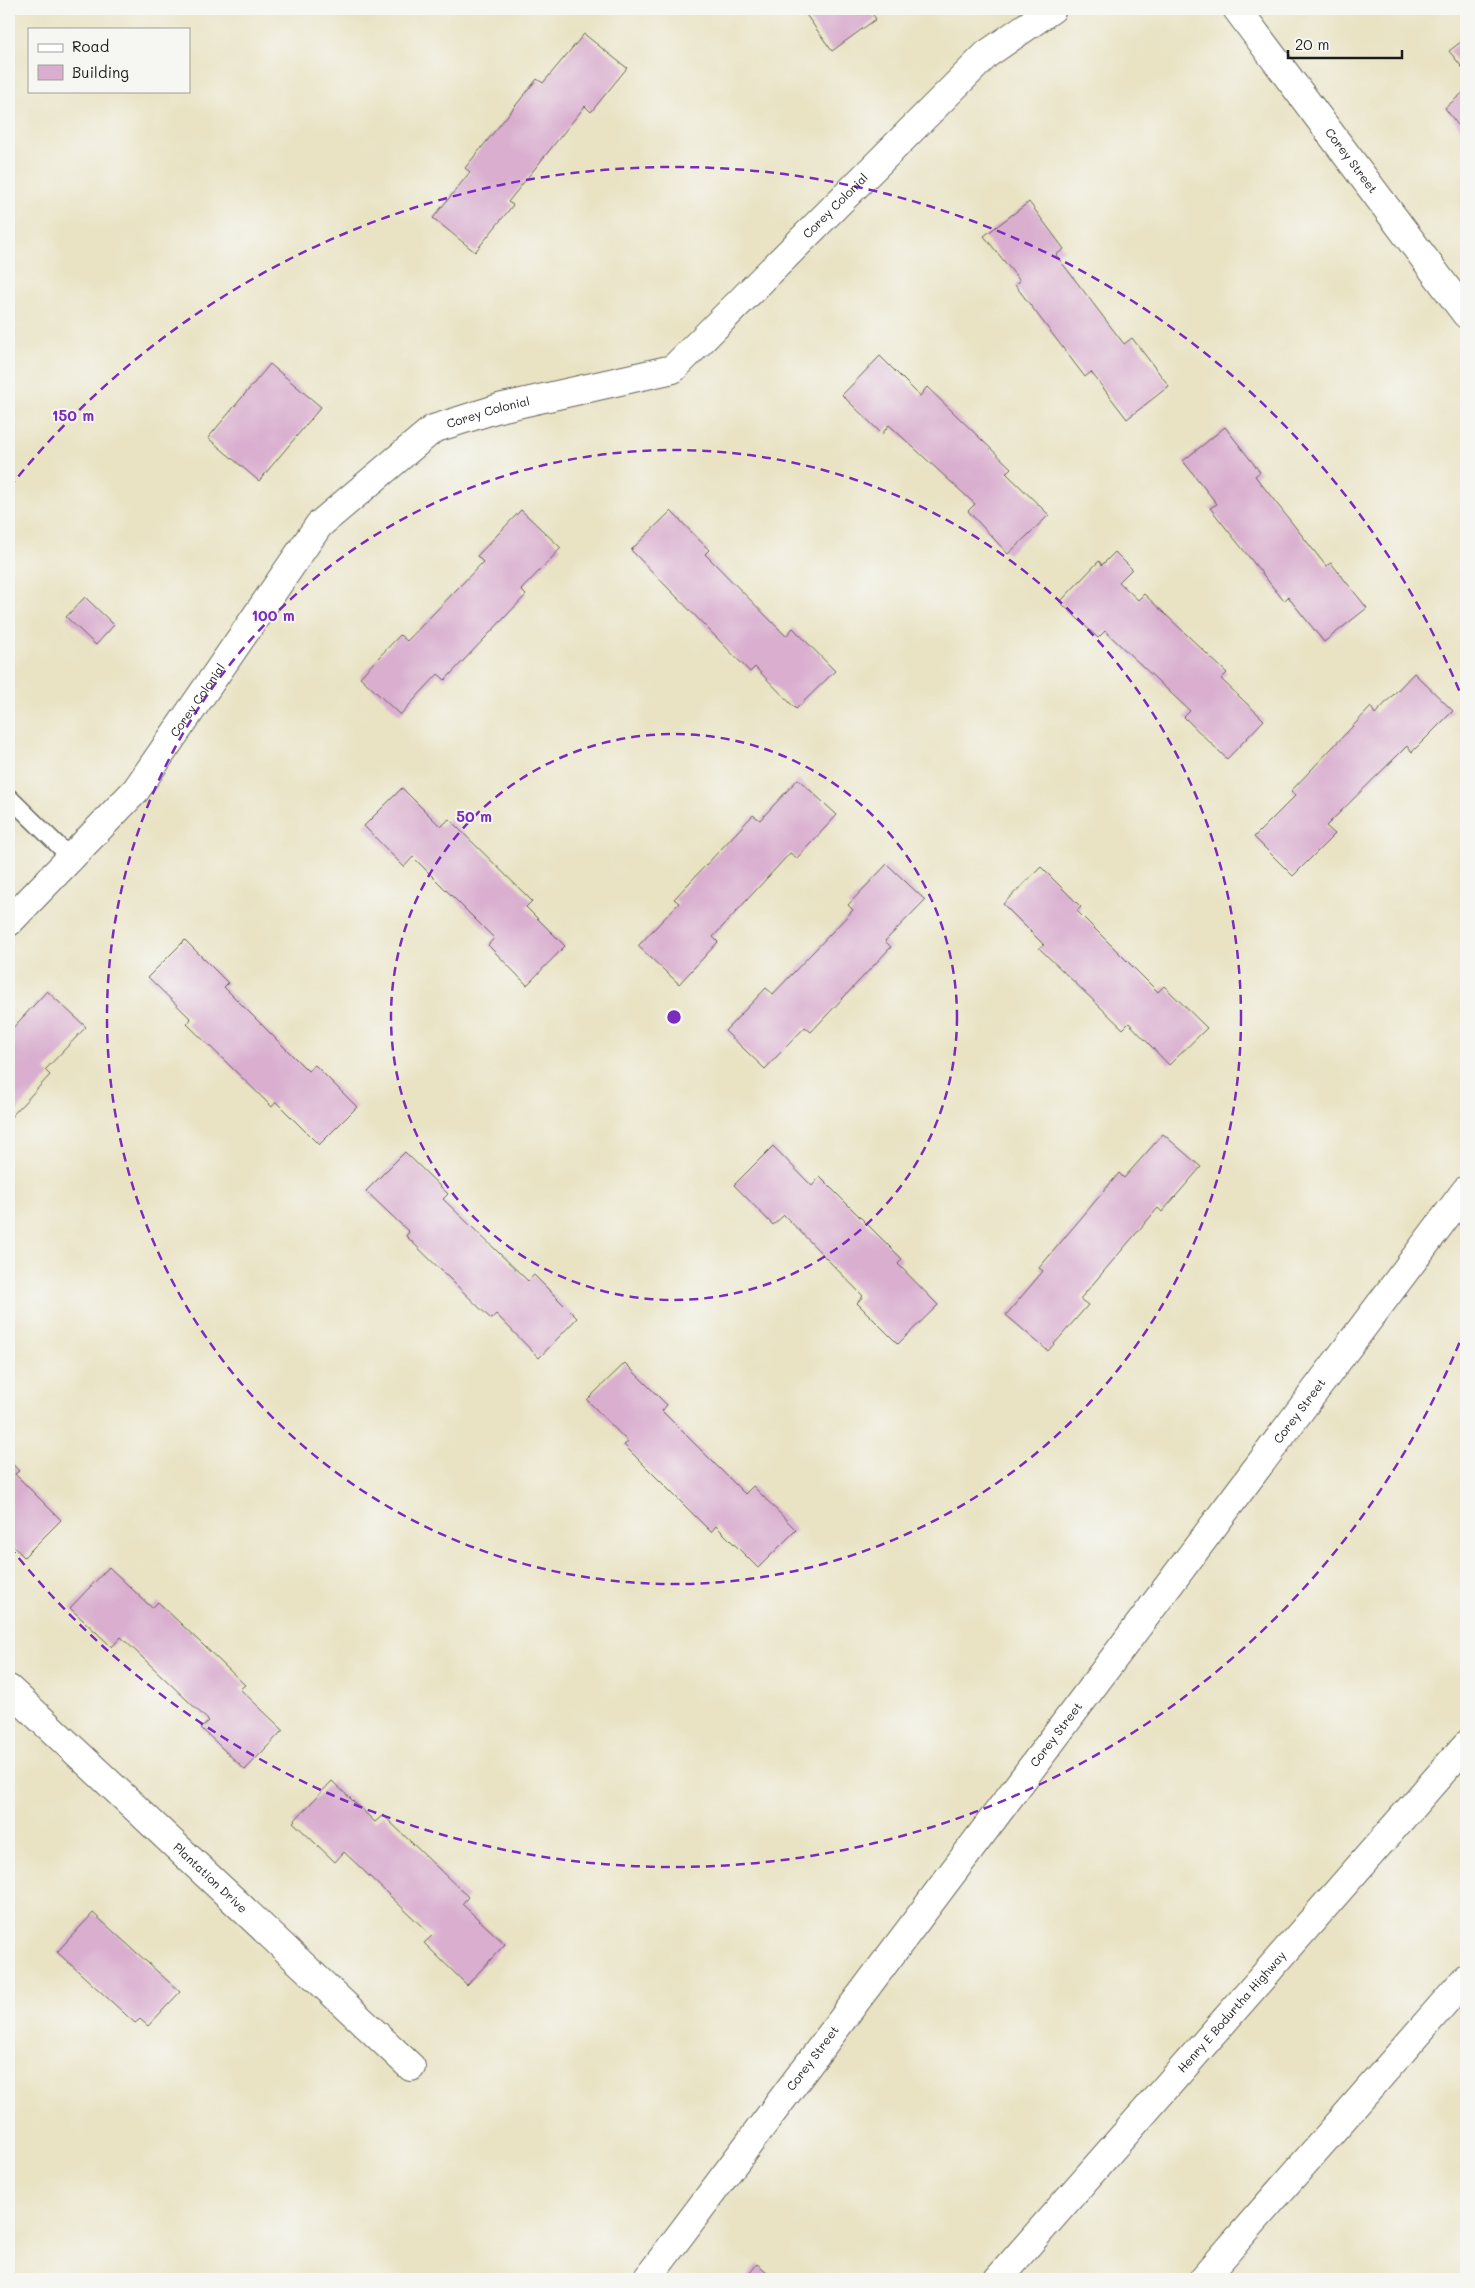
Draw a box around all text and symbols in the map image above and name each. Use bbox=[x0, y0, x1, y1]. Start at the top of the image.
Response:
legend bbox=[28, 28, 190, 92]
scale bar bbox=[1288, 28, 1401, 60]
text: 20 m bbox=[1295, 34, 1329, 54]
text: Road bbox=[72, 36, 109, 56]
text: Building bbox=[72, 62, 129, 82]
street label: Corey Street bbox=[1322, 125, 1382, 196]
street label: Corey Colonial bbox=[799, 169, 871, 241]
street label: Corey Colonial bbox=[444, 392, 531, 431]
text: 150 m bbox=[52, 405, 94, 425]
text: 100 m bbox=[251, 605, 295, 625]
street label: Corey Colonial bbox=[166, 660, 228, 740]
text: 50 m bbox=[456, 806, 492, 826]
centre of rings bbox=[665, 1008, 683, 1026]
street label: Corey Street bbox=[1269, 1375, 1329, 1446]
street label: Corey Street bbox=[1026, 1698, 1085, 1770]
street label: Plantation Drive bbox=[170, 1839, 251, 1916]
street label: Henry E Bodurtha Highway bbox=[1174, 1947, 1289, 2076]
street label: Corey Street bbox=[782, 2022, 842, 2094]

